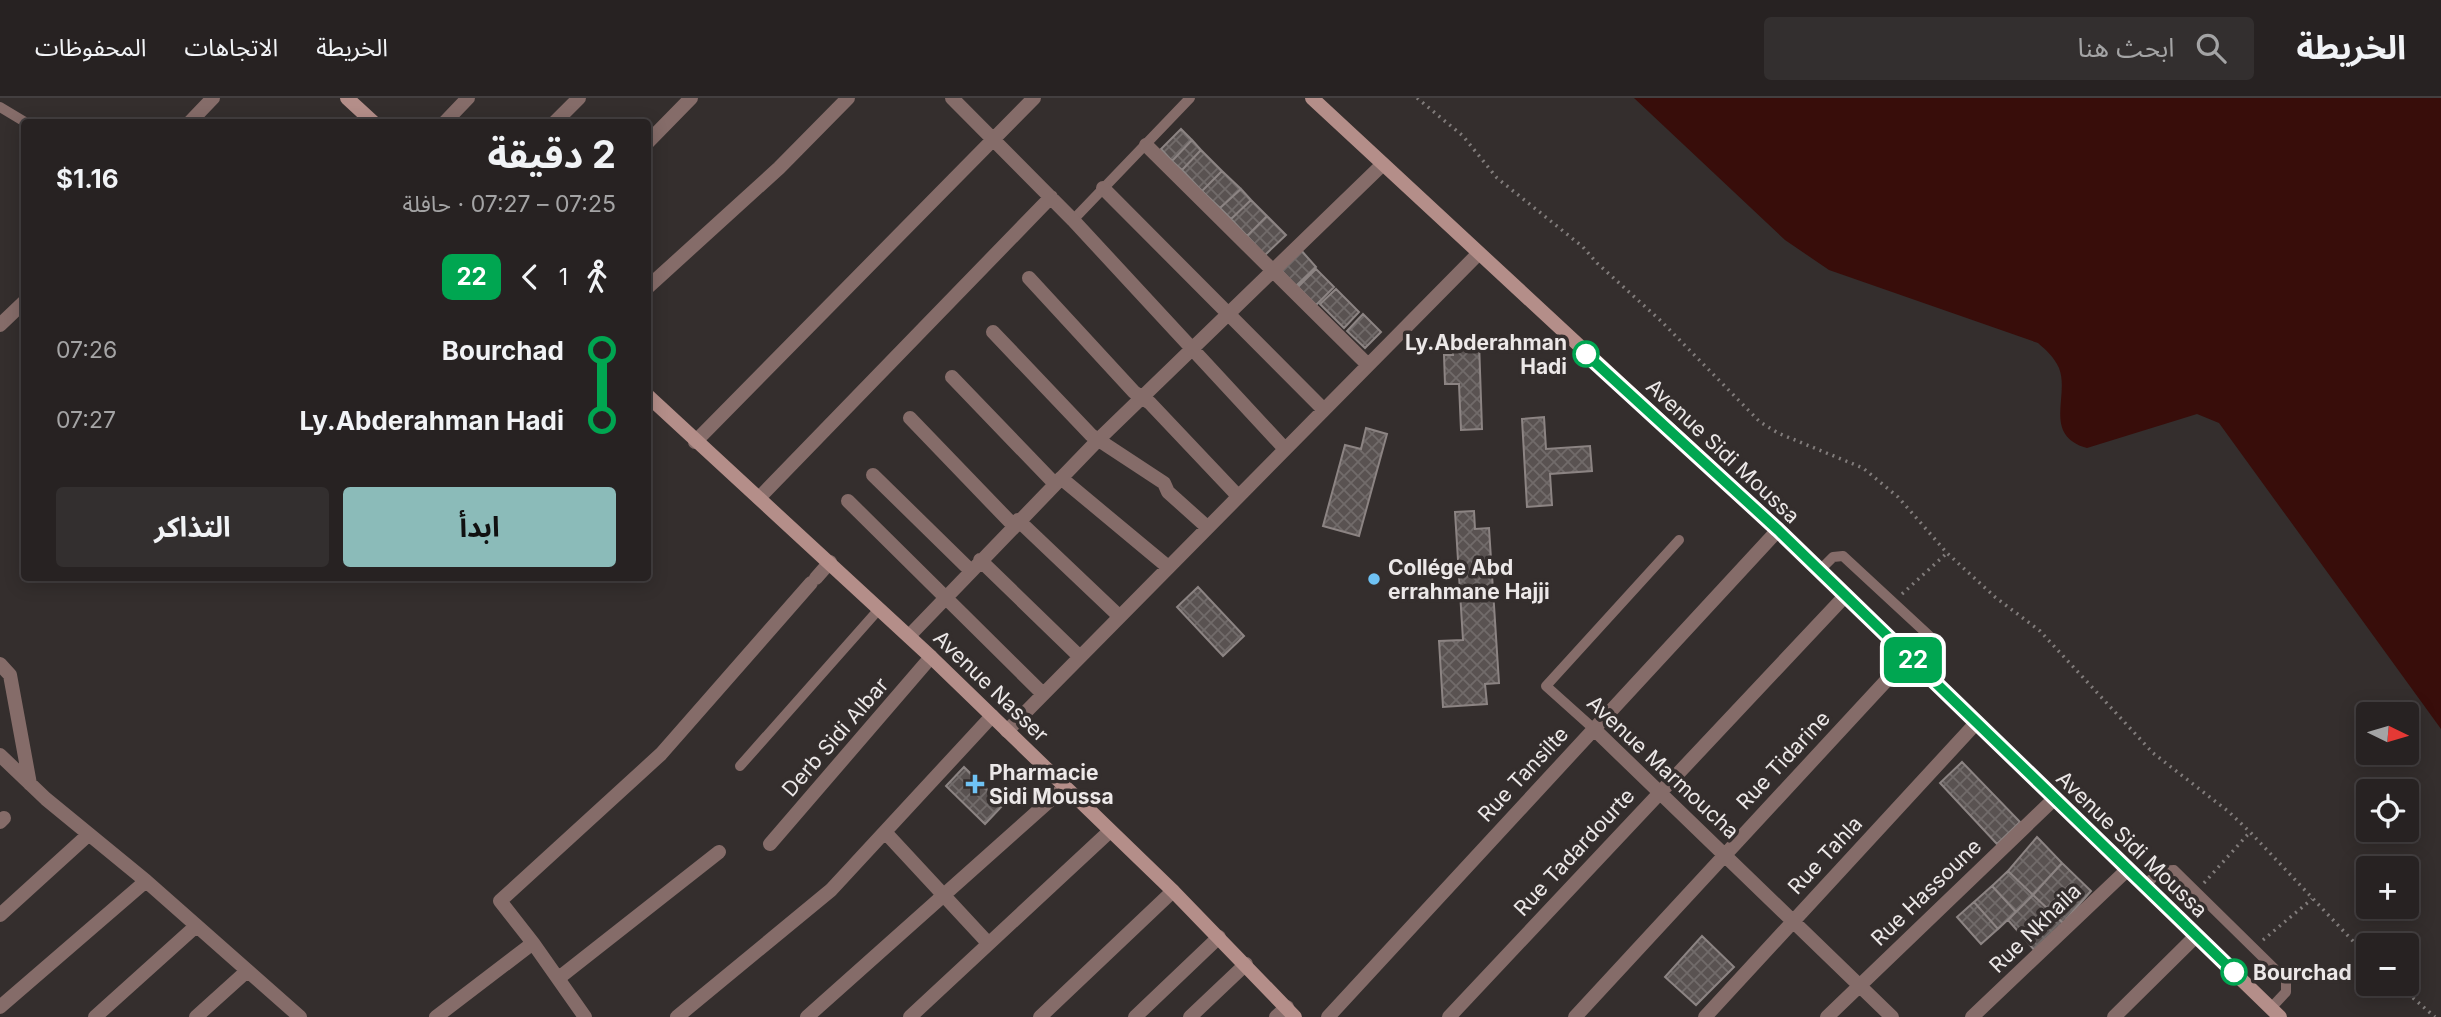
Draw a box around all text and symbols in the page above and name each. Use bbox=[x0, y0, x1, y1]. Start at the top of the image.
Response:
search box bbox=[1764, 17, 2254, 80]
text: الخريطة bbox=[2296, 27, 2406, 67]
icon: search bbox=[2192, 29, 2230, 67]
text: ابحث هنا bbox=[2078, 32, 2174, 63]
text: المحفوظات bbox=[35, 33, 146, 62]
text: الاتجاهات bbox=[184, 33, 278, 62]
text: الخريطة bbox=[316, 33, 388, 62]
text: 2 دقيقة bbox=[487, 131, 616, 177]
text: $1.16 bbox=[56, 163, 119, 194]
text: 07:25 – 07:27 · حافلة bbox=[402, 190, 616, 218]
icon: back bbox=[511, 258, 549, 296]
icon: walk bbox=[578, 258, 616, 296]
text: 22 bbox=[456, 262, 487, 291]
text: 1 bbox=[559, 263, 568, 291]
place label: Ly.Abderahman Hadi bbox=[1405, 330, 1567, 379]
text: Bourchad bbox=[442, 335, 564, 366]
text: 07:26 bbox=[56, 336, 117, 364]
marker: Ly.Abderahman Hadi bbox=[1573, 341, 1599, 367]
street label: Avenue Sidi Moussa bbox=[1641, 374, 1805, 528]
text: Ly.Abderahman Hadi bbox=[299, 405, 564, 436]
text: 07:27 bbox=[56, 406, 116, 434]
button: التذاكر bbox=[56, 487, 329, 567]
button: ابدأ bbox=[343, 487, 616, 567]
place label: Collége Abd errahmane Hajji bbox=[1388, 555, 1550, 604]
marker: Collége Abd errahmane Hajji bbox=[1366, 571, 1382, 587]
street label: Avenue Nasser bbox=[929, 625, 1054, 747]
line badge: 22 bbox=[1882, 637, 1944, 683]
text: 22 bbox=[1898, 645, 1928, 674]
street label: Derb Sidi Albar bbox=[777, 672, 893, 801]
street label: Avenue Marmoucha bbox=[1582, 690, 1744, 844]
north arrow bbox=[2356, 702, 2418, 765]
map controls bbox=[2356, 702, 2419, 996]
street label: Rue Tidarine bbox=[1731, 706, 1835, 814]
street label: Rue Tansilte bbox=[1473, 721, 1573, 827]
place label: Pharmacie Sidi Moussa bbox=[989, 760, 1114, 809]
street label: Avenue Sidi Moussa bbox=[2051, 766, 2213, 922]
marker: Pharmacie Sidi Moussa bbox=[967, 776, 983, 792]
button: locate bbox=[2356, 779, 2419, 842]
street label: Rue Tadardourte bbox=[1509, 783, 1639, 921]
street label: Rue Tahla bbox=[1783, 811, 1867, 899]
street label: Rue Hassoune bbox=[1866, 833, 1986, 951]
button: + bbox=[2356, 856, 2419, 919]
street label: Rue Nkhaila bbox=[1984, 878, 2086, 978]
button: − bbox=[2356, 933, 2419, 996]
marker: Bourchad bbox=[2221, 959, 2247, 985]
place label: Bourchad bbox=[2253, 960, 2352, 985]

